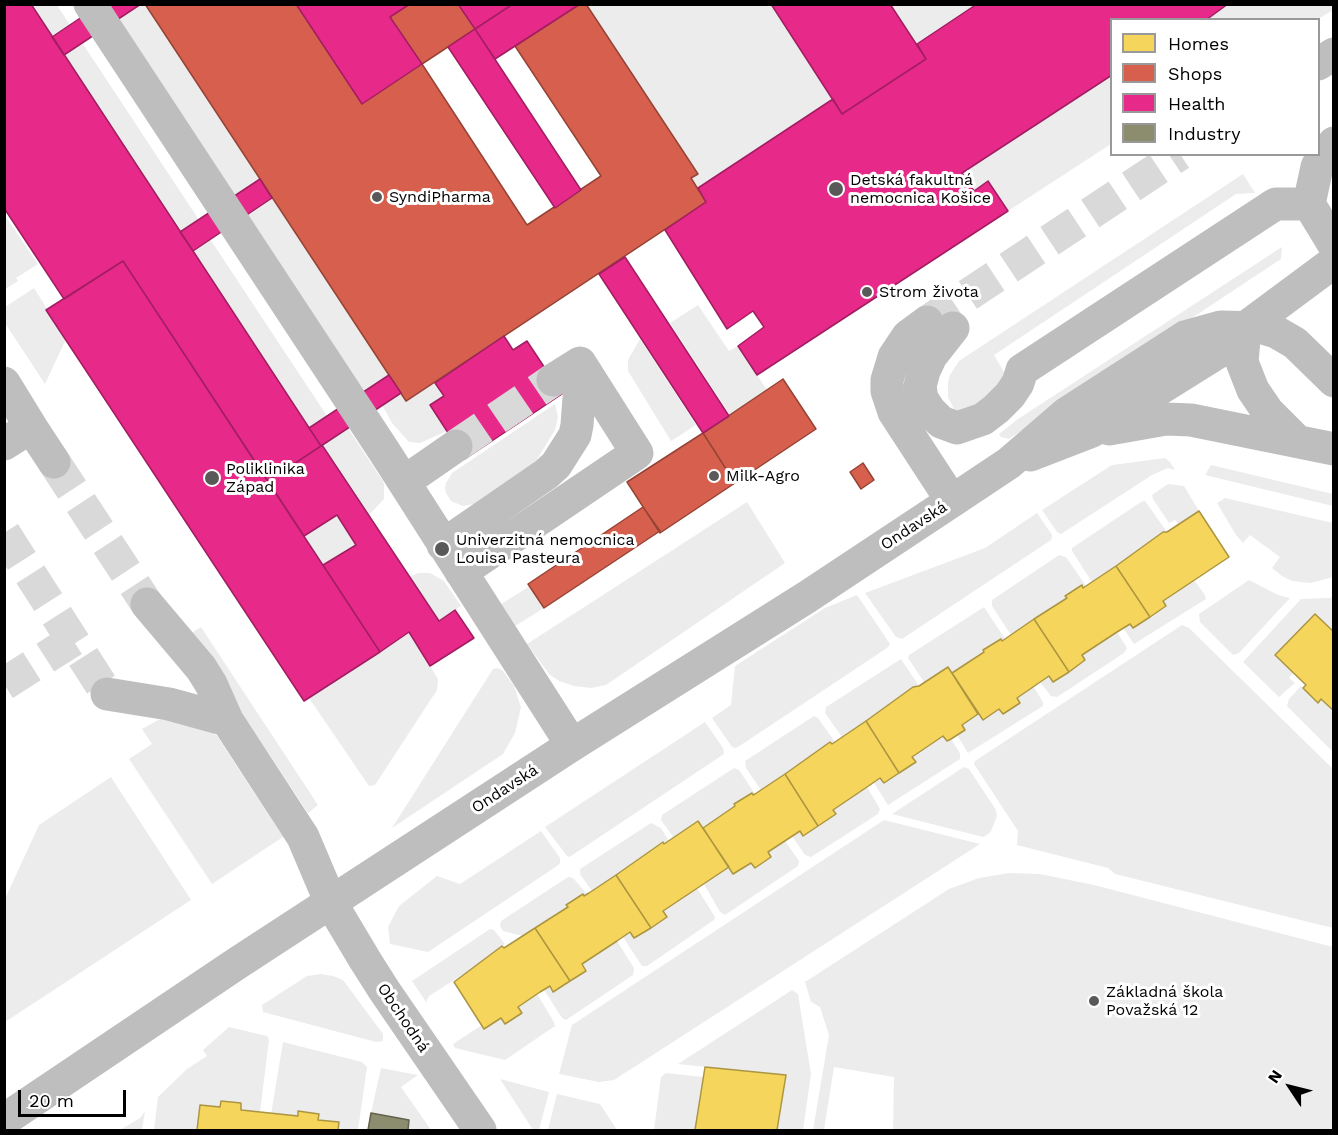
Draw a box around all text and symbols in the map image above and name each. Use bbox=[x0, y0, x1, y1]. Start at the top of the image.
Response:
legend bbox=[1110, 18, 1320, 156]
text: Homes bbox=[1168, 33, 1229, 54]
text: Shops bbox=[1168, 63, 1222, 84]
text: Health bbox=[1168, 93, 1225, 114]
text: Industry bbox=[1168, 123, 1240, 144]
place label: Detská fakultná nemocnica Košice bbox=[850, 170, 991, 208]
marker: Detská fakultná nemocnica Košice bbox=[827, 180, 845, 198]
place label: SyndiPharma bbox=[389, 187, 491, 207]
marker: SyndiPharma bbox=[370, 190, 384, 204]
place label: Strom života bbox=[879, 282, 979, 302]
marker: Strom života bbox=[860, 285, 874, 299]
place label: Poliklinika Západ bbox=[226, 459, 305, 497]
place label: Milk-Agro bbox=[726, 466, 800, 486]
marker: Poliklinika Západ bbox=[203, 469, 221, 487]
marker: Milk-Agro bbox=[707, 469, 721, 483]
street label: Ondavská bbox=[877, 497, 951, 555]
place label: Univerzitná nemocnica Louisa Pasteura bbox=[456, 530, 635, 568]
marker: Univerzitná nemocnica Louisa Pasteura bbox=[433, 540, 451, 558]
street label: Ondavská bbox=[468, 760, 542, 818]
street label: Obchodná bbox=[373, 980, 433, 1056]
place label: Základná škola Považská 12 bbox=[1106, 982, 1223, 1020]
marker: Základná škola Považská 12 bbox=[1087, 994, 1101, 1008]
north arrow bbox=[1260, 1057, 1320, 1117]
text: N bbox=[1264, 1066, 1286, 1087]
scale bar bbox=[21, 1078, 129, 1116]
text: 20 m bbox=[29, 1090, 74, 1111]

